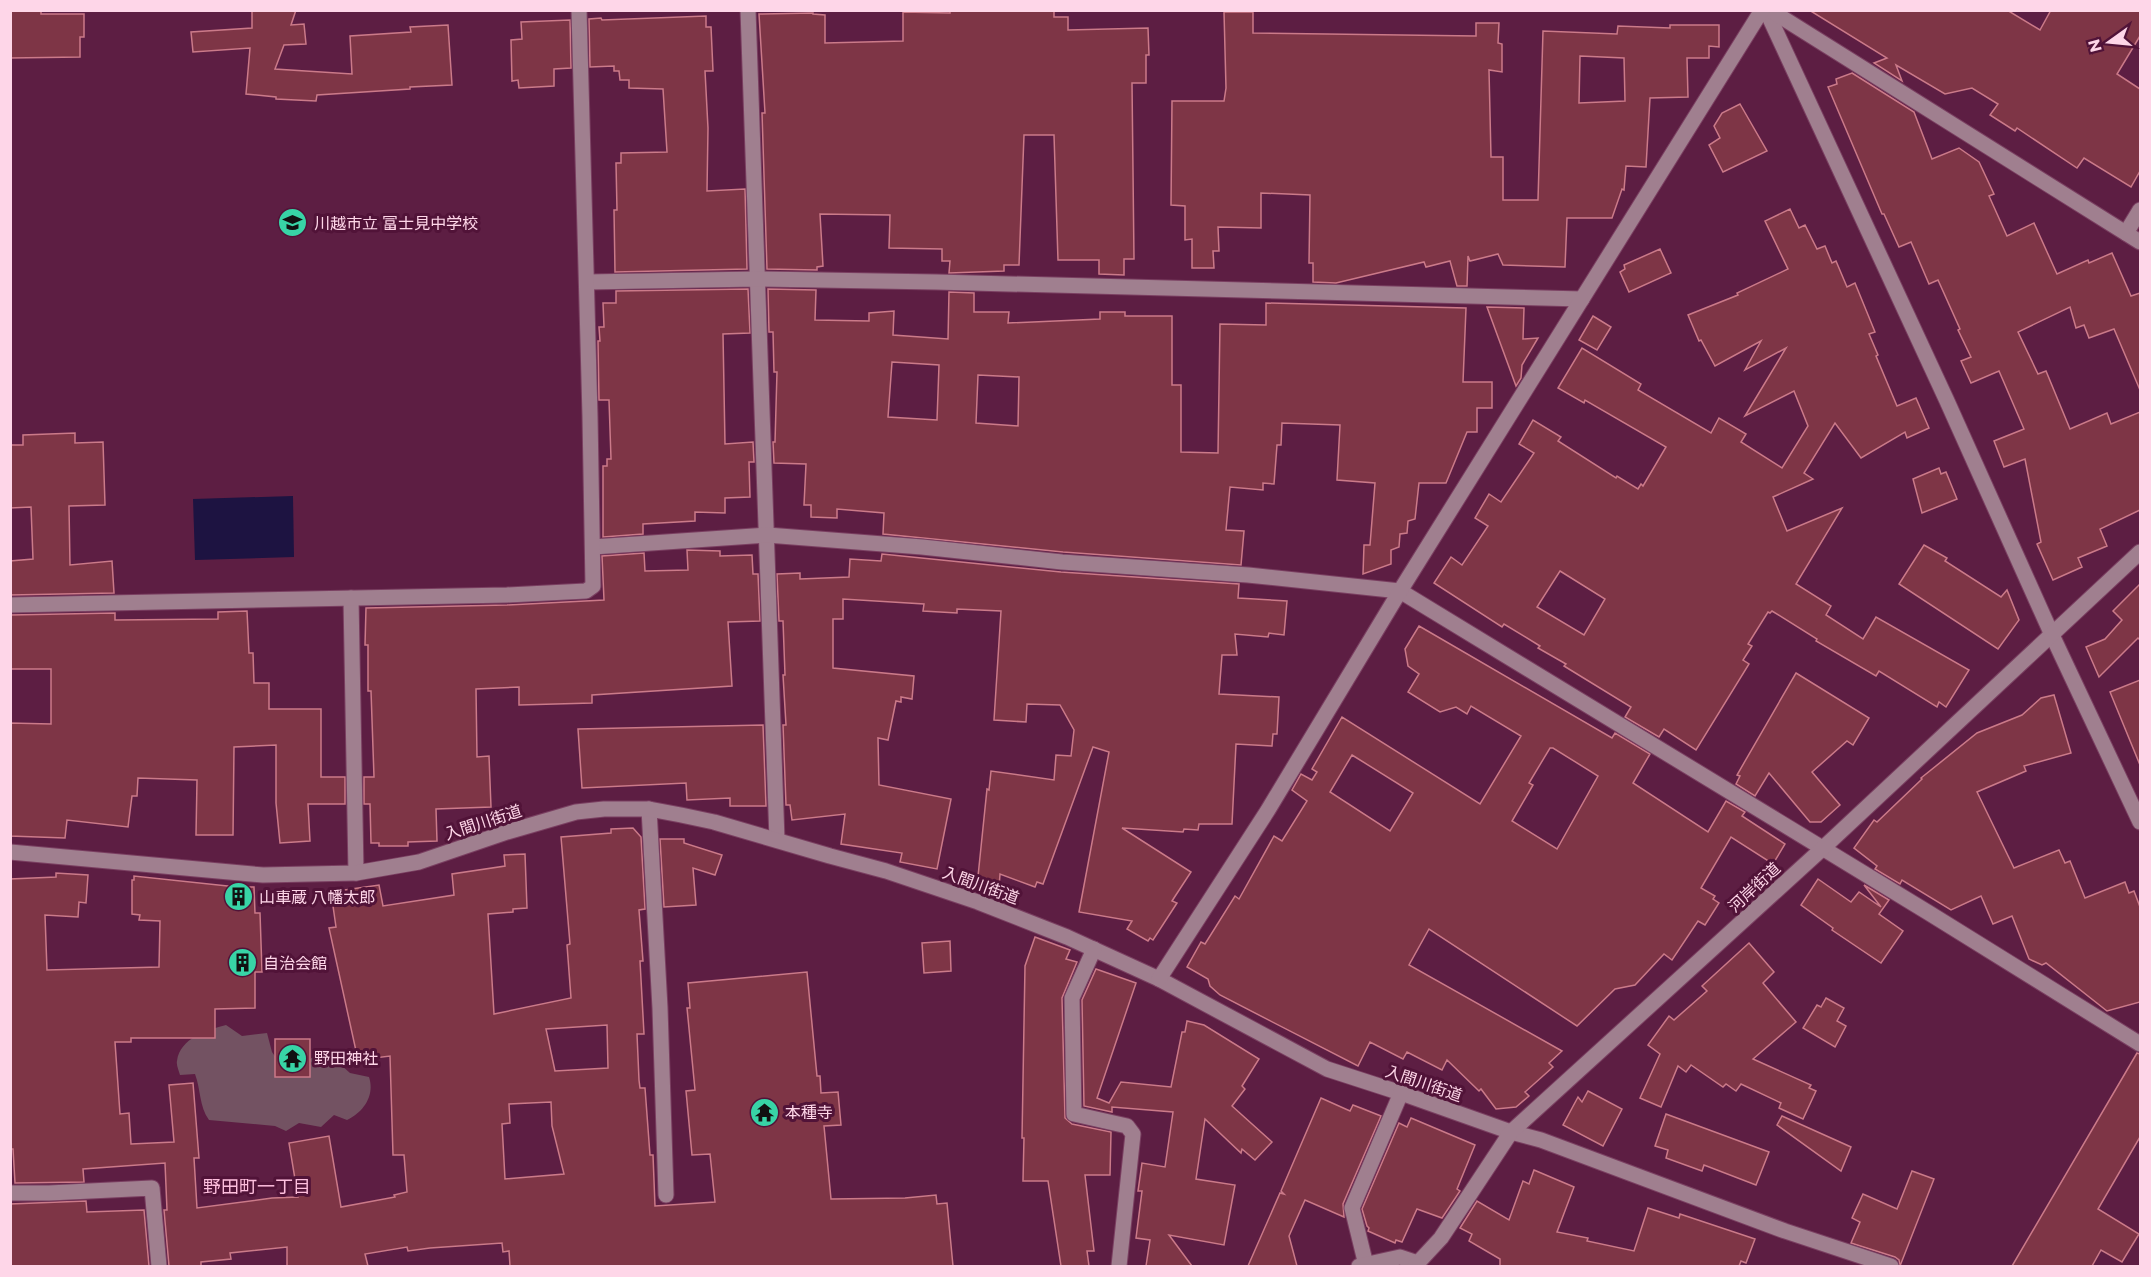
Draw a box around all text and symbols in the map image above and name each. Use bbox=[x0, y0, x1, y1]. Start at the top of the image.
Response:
north arrow bbox=[2079, 12, 2139, 72]
text: N bbox=[2084, 37, 2106, 54]
school or university icon: 川越市立 富士見中学校 bbox=[277, 207, 309, 239]
place label: 川越市立 富士見中学校 bbox=[314, 214, 478, 233]
street label: 入間川街道 bbox=[442, 801, 524, 844]
street label: 河岸街道 bbox=[1724, 859, 1784, 916]
street label: 入間川街道 bbox=[940, 863, 1022, 908]
building icon: 山車蔵 八幡太郎 bbox=[222, 881, 254, 913]
place label: 山車蔵 八幡太郎 bbox=[259, 888, 375, 907]
building icon: 自治会館 bbox=[226, 947, 258, 979]
place label: 自治会館 bbox=[263, 954, 327, 973]
temple icon: 野田神社 bbox=[277, 1042, 309, 1074]
place label: 野田神社 bbox=[314, 1049, 378, 1068]
street label: 入間川街道 bbox=[1383, 1061, 1465, 1105]
temple icon: 本種寺 bbox=[748, 1096, 780, 1128]
place label: 本種寺 bbox=[785, 1103, 833, 1122]
district label: 野田町一丁目 bbox=[203, 1176, 311, 1198]

